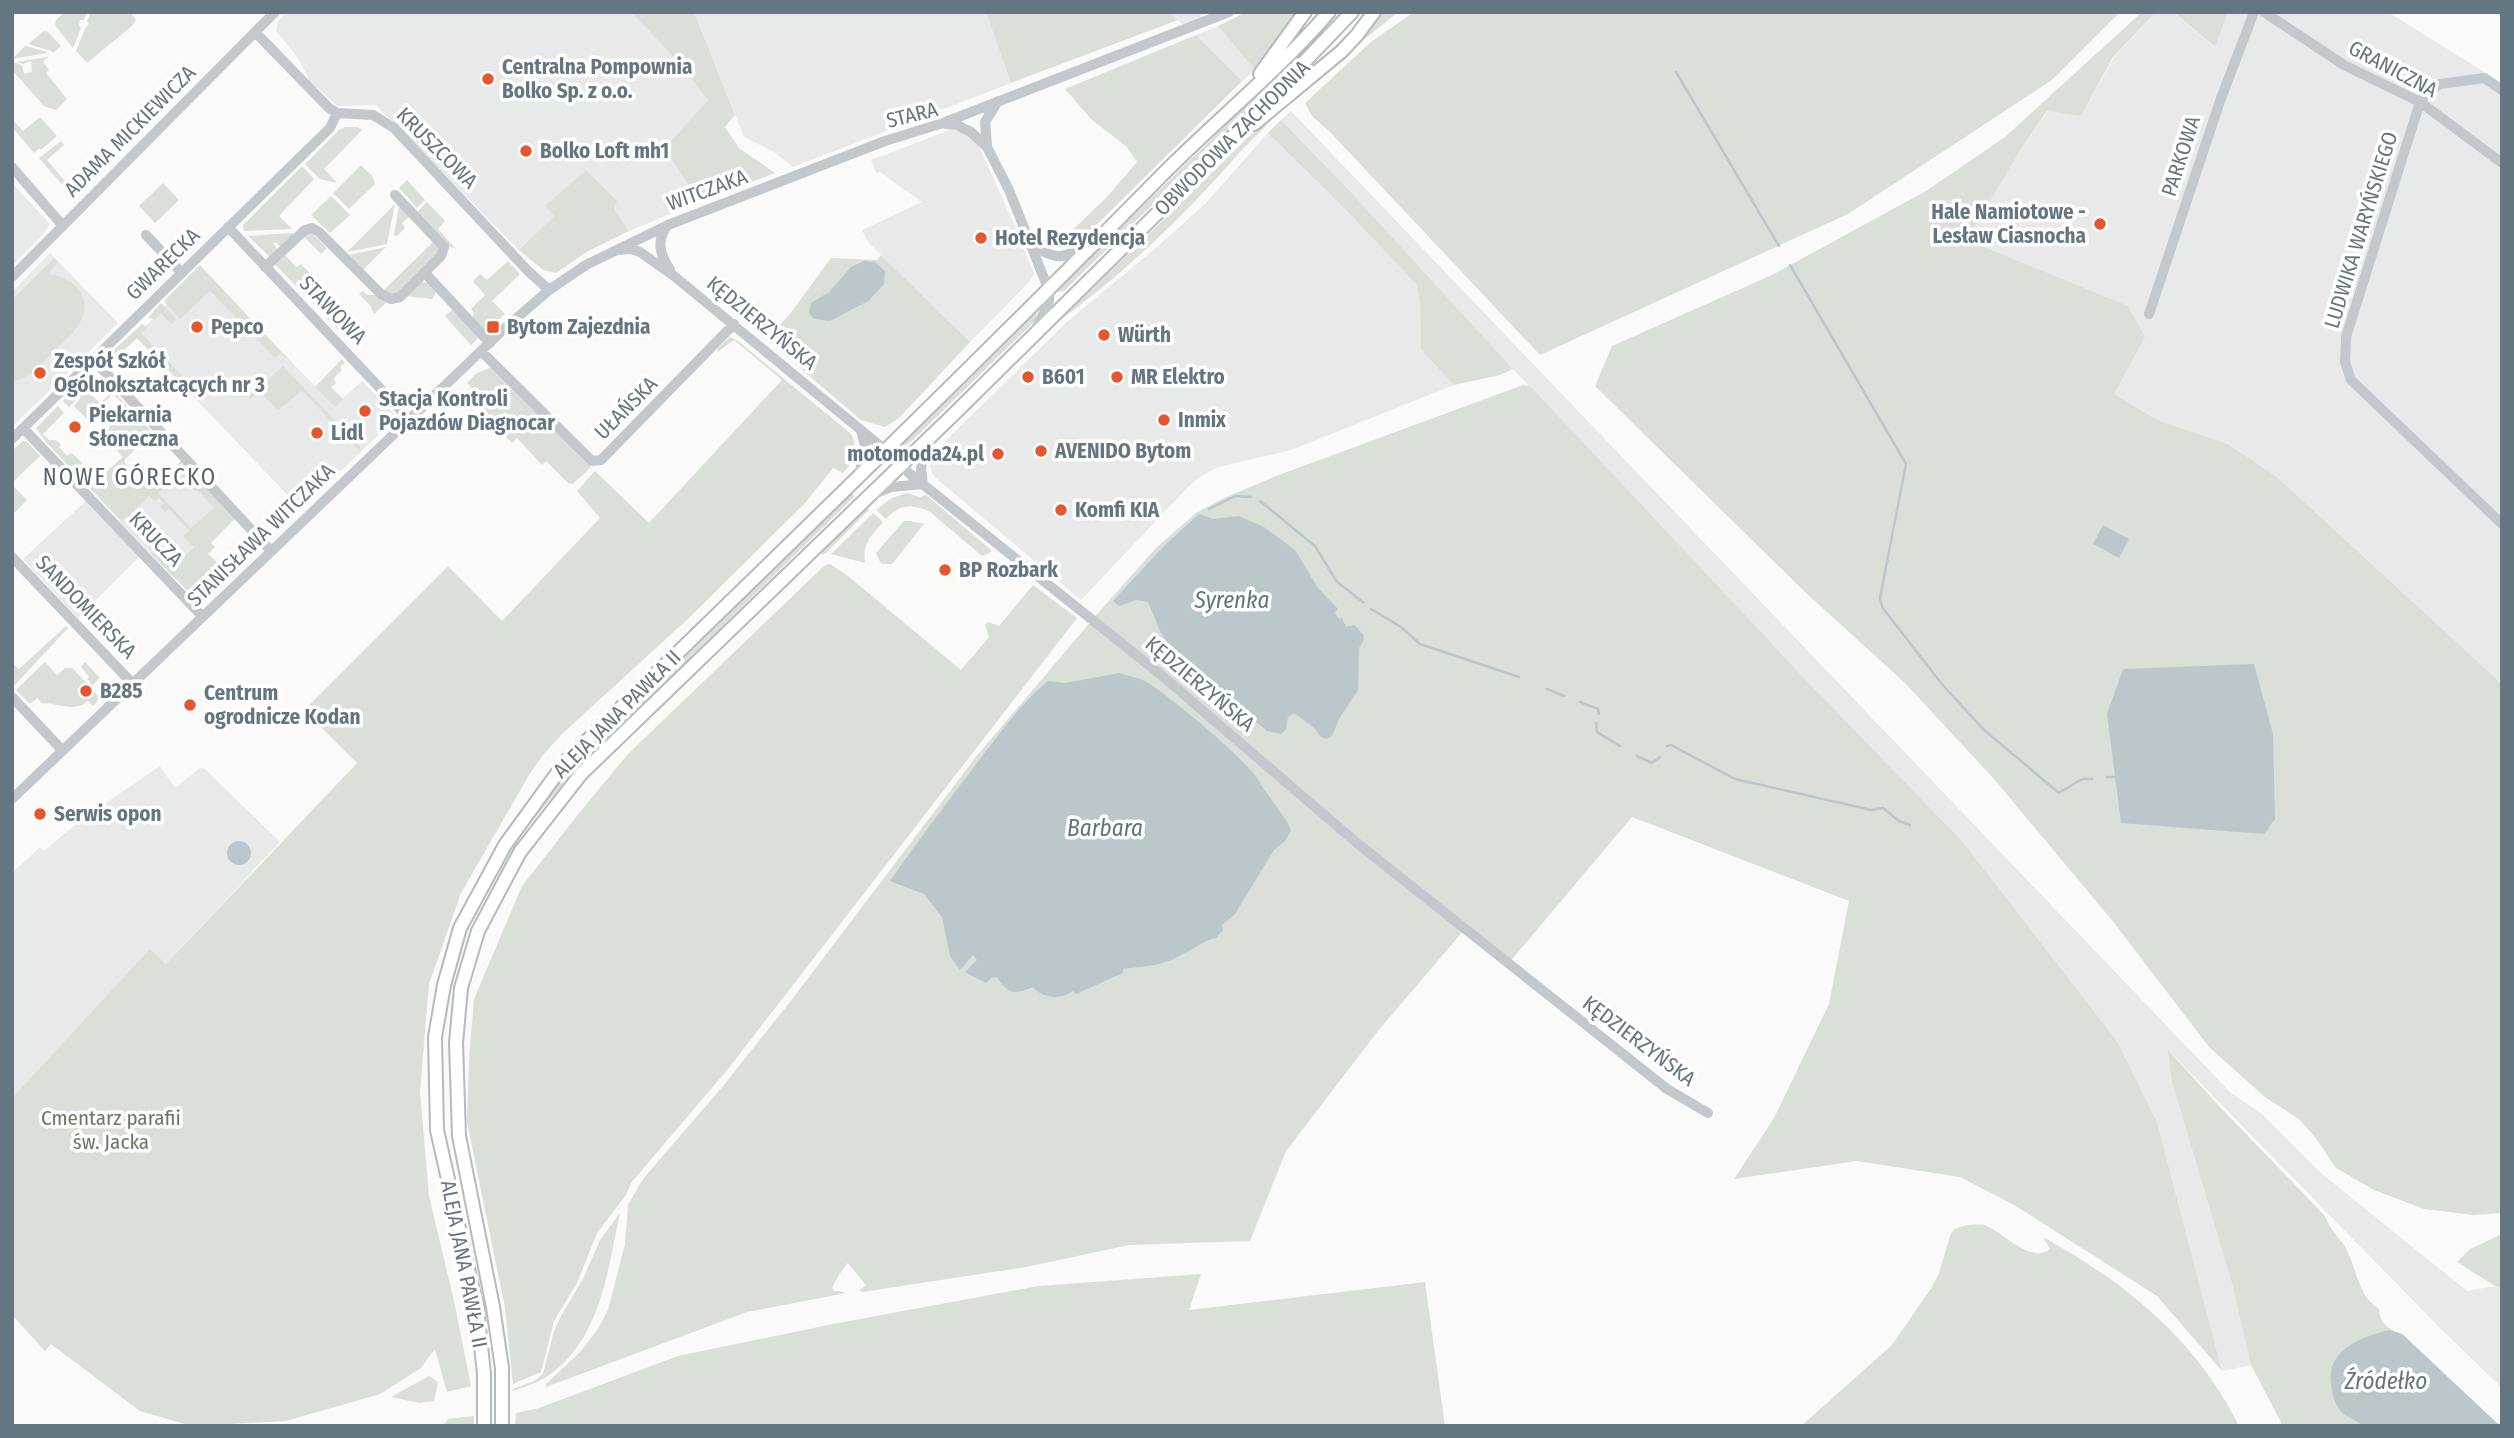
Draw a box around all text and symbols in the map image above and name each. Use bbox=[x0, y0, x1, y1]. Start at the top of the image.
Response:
street label: GRANICZNA bbox=[2344, 35, 2442, 103]
place label: Centralna Pompownia Bolko Sp. z o.o. bbox=[502, 54, 692, 104]
street label: OBWODOWA ZACHODNIA bbox=[1149, 55, 1315, 221]
street label: ADAMA MICKIEWICZA bbox=[59, 60, 201, 202]
marker: Centralna Pompownia Bolko Sp. z o.o. bbox=[480, 71, 496, 87]
street label: STARA bbox=[884, 96, 940, 134]
street label: KRUSZCOWA bbox=[391, 102, 483, 194]
street label: PARKOWA bbox=[2156, 113, 2206, 199]
street label: LUDWIKA WARYŃSKIEGO bbox=[2319, 128, 2403, 332]
place label: Bolko Loft mh1 bbox=[540, 138, 669, 164]
marker: Bolko Loft mh1 bbox=[518, 143, 534, 159]
street label: WITCZAKA bbox=[663, 163, 751, 217]
place label: Hale Namiotowe - Lesław Ciasnocha bbox=[1931, 199, 2086, 249]
marker: Hale Namiotowe - Lesław Ciasnocha bbox=[2092, 216, 2108, 232]
street label: GWARECKA bbox=[121, 222, 205, 306]
place label: Hotel Rezydencja bbox=[995, 225, 1145, 251]
marker: Hotel Rezydencja bbox=[973, 230, 989, 246]
street label: STAWOWA bbox=[294, 270, 372, 350]
street label: KĘDZIERZYŃSKA bbox=[701, 270, 823, 376]
place label: Pepco bbox=[211, 314, 264, 340]
place label: Bytom Zajezdnia bbox=[507, 314, 650, 340]
marker: Pepco bbox=[189, 319, 205, 335]
marker: Bytom Zajezdnia bbox=[485, 319, 501, 335]
place label: Würth bbox=[1118, 322, 1171, 348]
marker: Würth bbox=[1096, 327, 1112, 343]
place label: Zespół Szkół Ogólnokształcących nr 3 bbox=[54, 348, 265, 398]
place label: B601 bbox=[1042, 364, 1085, 390]
place label: MR Elektro bbox=[1131, 364, 1225, 390]
marker: Zespół Szkół Ogólnokształcących nr 3 bbox=[32, 365, 48, 381]
marker: B601 bbox=[1020, 369, 1036, 385]
marker: MR Elektro bbox=[1109, 369, 1125, 385]
street label: UŁAŃSKA bbox=[589, 371, 663, 445]
place label: Stacja Kontroli Pojazdów Diagnocar bbox=[379, 386, 555, 436]
place label: Piekarnia Słoneczna bbox=[89, 402, 179, 452]
marker: Stacja Kontroli Pojazdów Diagnocar bbox=[357, 403, 373, 419]
place label: Inmix bbox=[1178, 407, 1227, 433]
marker: Inmix bbox=[1156, 412, 1172, 428]
marker: Piekarnia Słoneczna bbox=[67, 419, 83, 435]
place label: Lidl bbox=[331, 420, 364, 446]
marker: Lidl bbox=[309, 425, 325, 441]
place label: AVENIDO Bytom bbox=[1054, 438, 1191, 464]
place label: motomoda24.pl bbox=[847, 441, 984, 467]
marker: AVENIDO Bytom bbox=[1033, 443, 1049, 459]
marker: motomoda24.pl bbox=[990, 446, 1006, 462]
street label: STANISŁAWA WITCZAKA bbox=[182, 458, 340, 612]
district label: NOWE GÓRECKO bbox=[43, 463, 217, 491]
place label: Komfi KIA bbox=[1075, 497, 1160, 523]
marker: Komfi KIA bbox=[1053, 502, 1069, 518]
street label: KRUCZA bbox=[124, 506, 188, 572]
street label: SANDOMIERSKA bbox=[30, 550, 142, 664]
place label: BP Rozbark bbox=[959, 557, 1058, 583]
marker: BP Rozbark bbox=[937, 562, 953, 578]
water label: Syrenka bbox=[1194, 586, 1269, 614]
street label: KĘDZIERZYŃSKA bbox=[1140, 631, 1260, 737]
street label: ALEJA JANA PAWŁA II bbox=[548, 645, 686, 783]
place label: B285 bbox=[100, 678, 143, 704]
place label: Centrum ogrodnicze Kodan bbox=[204, 680, 361, 730]
marker: B285 bbox=[78, 683, 94, 699]
marker: Centrum ogrodnicze Kodan bbox=[182, 697, 198, 713]
place label: Serwis opon bbox=[54, 801, 162, 827]
marker: Serwis opon bbox=[32, 806, 48, 822]
water label: Barbara bbox=[1067, 814, 1143, 842]
street label: KĘDZIERZYŃSKA bbox=[1577, 990, 1701, 1092]
park label: Cmentarz parafii św. Jacka bbox=[41, 1105, 181, 1155]
street label: ALEJA JANA PAWŁA II bbox=[435, 1178, 493, 1350]
water label: Źródełko bbox=[2344, 1366, 2427, 1395]

